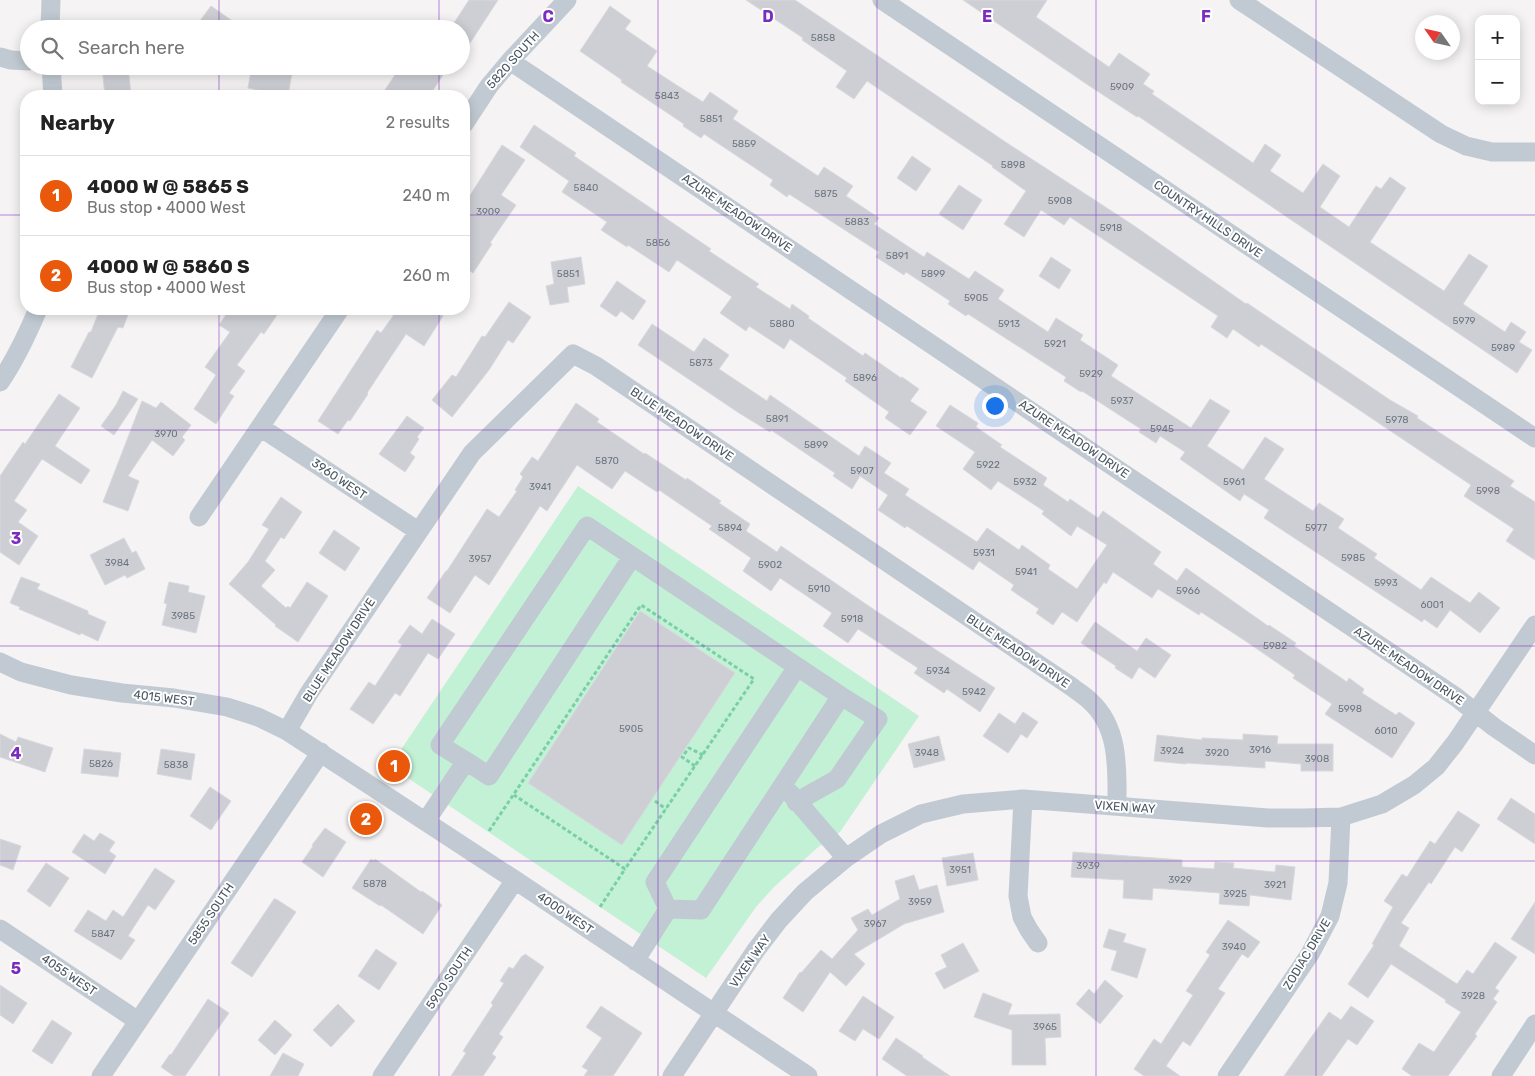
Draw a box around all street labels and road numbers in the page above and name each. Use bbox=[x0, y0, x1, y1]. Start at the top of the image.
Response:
street label: 5820 SOUTH bbox=[484, 29, 542, 91]
street label: AZURE MEADOW DRIVE bbox=[679, 171, 795, 255]
street label: COUNTRY HILLS DRIVE bbox=[1151, 177, 1265, 261]
street label: BLUE MEADOW DRIVE bbox=[628, 384, 736, 464]
street label: AZURE MEADOW DRIVE bbox=[1016, 397, 1132, 481]
street label: 3960 WEST bbox=[309, 456, 369, 502]
street label: BLUE MEADOW DRIVE bbox=[300, 595, 378, 705]
street label: BLUE MEADOW DRIVE bbox=[964, 611, 1072, 691]
street label: AZURE MEADOW DRIVE bbox=[1351, 624, 1467, 708]
street label: 4015 WEST bbox=[133, 687, 195, 709]
street label: VIXEN WAY bbox=[1094, 798, 1156, 816]
street label: 5855 SOUTH bbox=[185, 880, 237, 948]
street label: 4000 WEST bbox=[534, 889, 596, 937]
street label: ZODIAC DRIVE bbox=[1280, 916, 1334, 992]
street label: VIXEN WAY bbox=[727, 932, 773, 990]
street label: 5900 SOUTH bbox=[423, 944, 475, 1012]
street label: 4055 WEST bbox=[39, 952, 99, 999]

